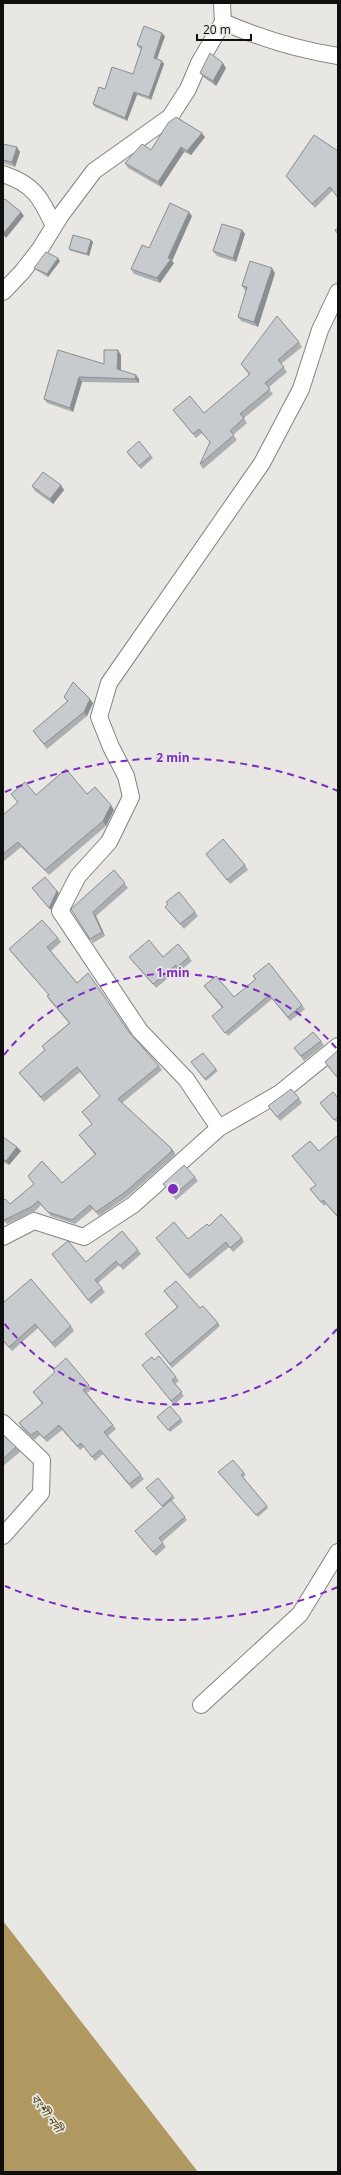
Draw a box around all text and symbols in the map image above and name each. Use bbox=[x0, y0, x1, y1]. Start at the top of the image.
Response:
scale bar bbox=[197, 16, 251, 42]
text: 20 m bbox=[203, 21, 231, 38]
text: 2 min bbox=[156, 749, 190, 766]
text: 1 min bbox=[156, 964, 190, 981]
centre of rings bbox=[166, 1182, 180, 1196]
water label: বংশী নদী bbox=[27, 2090, 69, 2138]

